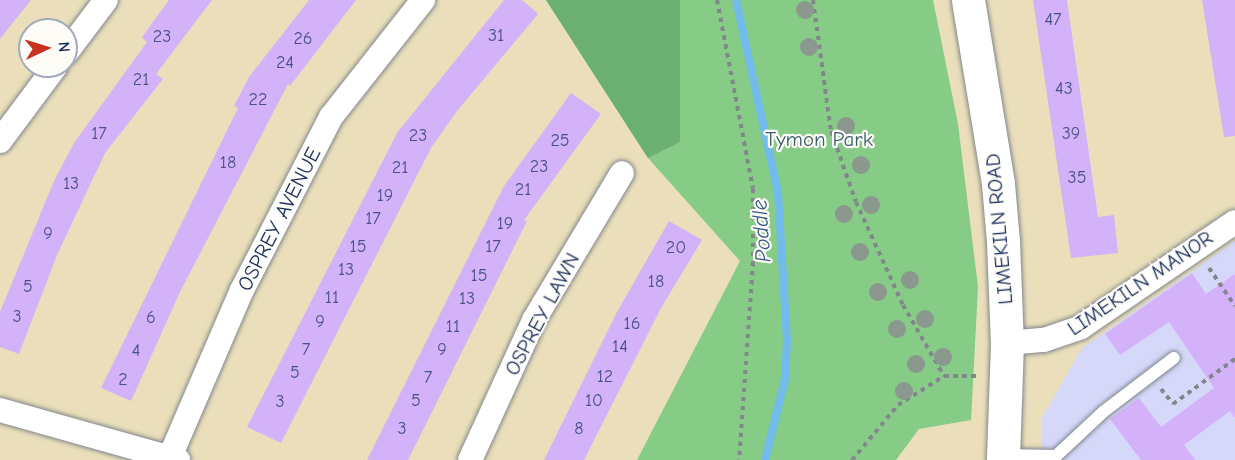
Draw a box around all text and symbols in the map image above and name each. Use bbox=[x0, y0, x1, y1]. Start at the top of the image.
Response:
house number: 47 bbox=[1044, 9, 1062, 31]
north arrow bbox=[18, 18, 78, 78]
house number: 31 bbox=[488, 25, 504, 47]
house number: 23 bbox=[153, 26, 171, 48]
house number: 26 bbox=[293, 28, 313, 50]
text: N bbox=[55, 41, 73, 53]
house number: 24 bbox=[276, 52, 294, 74]
house number: 21 bbox=[133, 69, 149, 91]
house number: 43 bbox=[1055, 78, 1073, 100]
house number: 22 bbox=[249, 89, 267, 111]
house number: 17 bbox=[91, 123, 107, 145]
house number: 39 bbox=[1062, 123, 1080, 145]
house number: 23 bbox=[409, 125, 427, 147]
park label: Tymon Park bbox=[765, 126, 873, 152]
house number: 25 bbox=[550, 130, 570, 152]
street label: OSPREY AVENUE bbox=[232, 143, 326, 295]
house number: 18 bbox=[220, 152, 236, 174]
street label: LIMEKILN ROAD bbox=[980, 152, 1018, 306]
house number: 23 bbox=[530, 156, 548, 178]
house number: 21 bbox=[392, 157, 408, 179]
house number: 35 bbox=[1068, 167, 1086, 189]
house number: 13 bbox=[63, 173, 79, 195]
house number: 21 bbox=[515, 179, 531, 201]
house number: 19 bbox=[377, 185, 393, 207]
water label: Poddle bbox=[747, 199, 777, 263]
house number: 17 bbox=[365, 208, 381, 230]
house number: 19 bbox=[497, 213, 513, 235]
house number: 9 bbox=[43, 223, 53, 245]
street label: LIMEKILN MANOR bbox=[1063, 225, 1217, 341]
house number: 15 bbox=[350, 236, 366, 258]
house number: 17 bbox=[485, 236, 501, 258]
house number: 20 bbox=[666, 237, 686, 259]
street label: OSPREY LAWN bbox=[499, 248, 585, 380]
house number: 13 bbox=[338, 259, 354, 281]
house number: 15 bbox=[471, 265, 487, 287]
house number: 18 bbox=[648, 271, 664, 293]
house number: 5 bbox=[23, 276, 33, 298]
house number: 11 bbox=[325, 287, 339, 309]
house number: 13 bbox=[459, 288, 475, 310]
house number: 3 bbox=[12, 306, 22, 328]
house number: 6 bbox=[146, 307, 156, 329]
house number: 9 bbox=[315, 311, 325, 333]
house number: 16 bbox=[624, 313, 640, 335]
house number: 11 bbox=[446, 316, 460, 338]
house number: 14 bbox=[612, 336, 628, 358]
house number: 7 bbox=[302, 339, 310, 361]
house number: 9 bbox=[437, 339, 447, 361]
house number: 4 bbox=[132, 340, 140, 362]
house number: 5 bbox=[290, 362, 300, 384]
house number: 12 bbox=[597, 366, 613, 388]
house number: 7 bbox=[424, 367, 432, 389]
house number: 2 bbox=[118, 369, 128, 391]
house number: 5 bbox=[411, 390, 421, 412]
house number: 10 bbox=[585, 390, 603, 412]
house number: 3 bbox=[275, 391, 285, 413]
house number: 3 bbox=[397, 418, 407, 440]
house number: 8 bbox=[574, 418, 584, 440]

